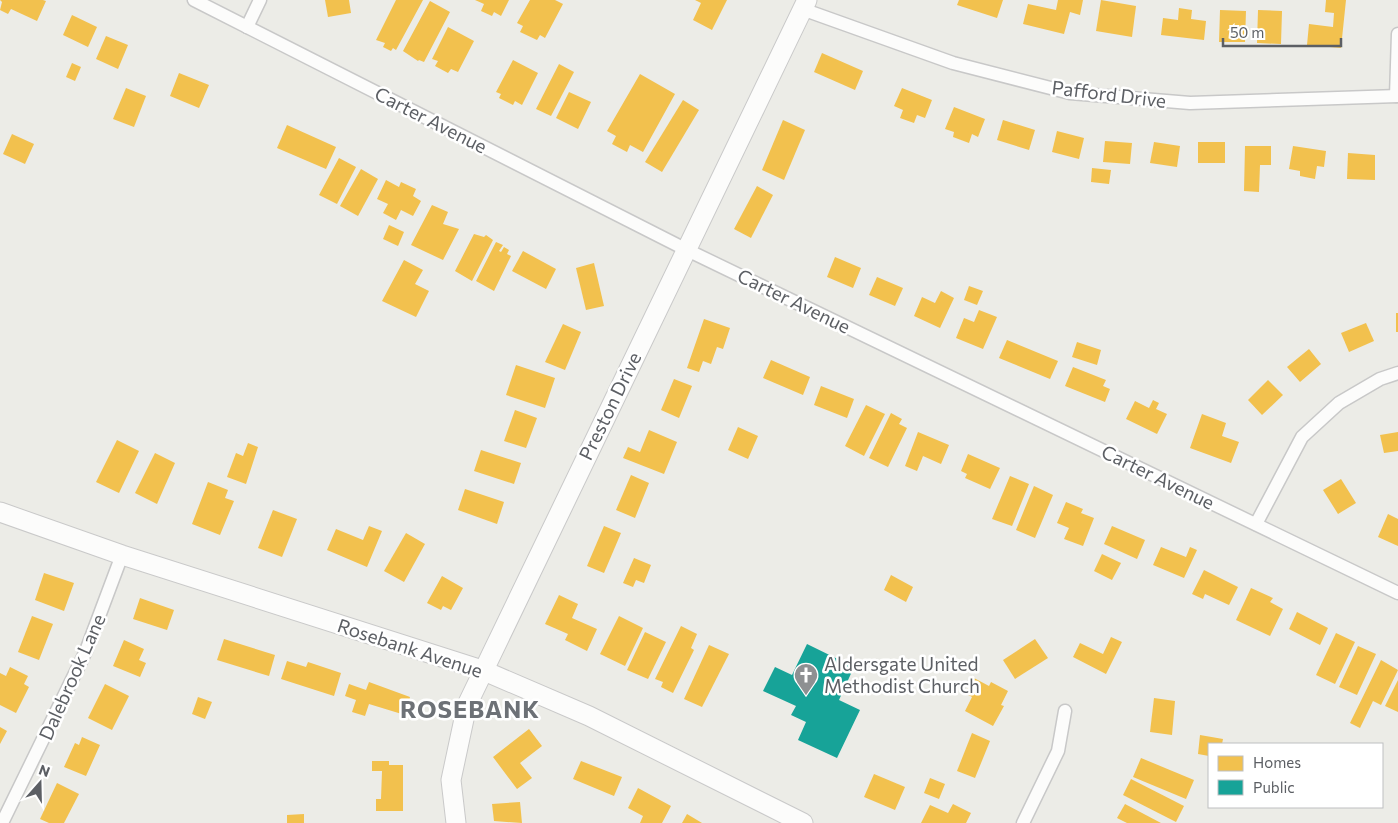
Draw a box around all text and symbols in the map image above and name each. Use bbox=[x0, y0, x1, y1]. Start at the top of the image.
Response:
scale bar bbox=[1223, 15, 1340, 47]
text: 50 m bbox=[1230, 23, 1264, 41]
street label: Pafford Drive bbox=[1051, 75, 1168, 112]
street label: Carter Avenue bbox=[371, 81, 491, 158]
street label: Carter Avenue bbox=[734, 263, 854, 338]
street label: Preston Drive bbox=[574, 348, 646, 464]
street label: Carter Avenue bbox=[1098, 439, 1218, 514]
street label: Dalebrook Lane bbox=[33, 610, 110, 743]
street label: Rosebank Avenue bbox=[335, 613, 486, 682]
place label: Aldersgate United Methodist Church bbox=[824, 652, 980, 697]
church icon: Aldersgate United Methodist Church bbox=[793, 662, 819, 696]
district label: ROSEBANK bbox=[400, 694, 540, 723]
legend bbox=[1208, 743, 1383, 808]
text: Homes bbox=[1253, 753, 1301, 771]
north arrow bbox=[15, 758, 65, 808]
text: N bbox=[37, 761, 52, 780]
text: Public bbox=[1253, 778, 1295, 796]

